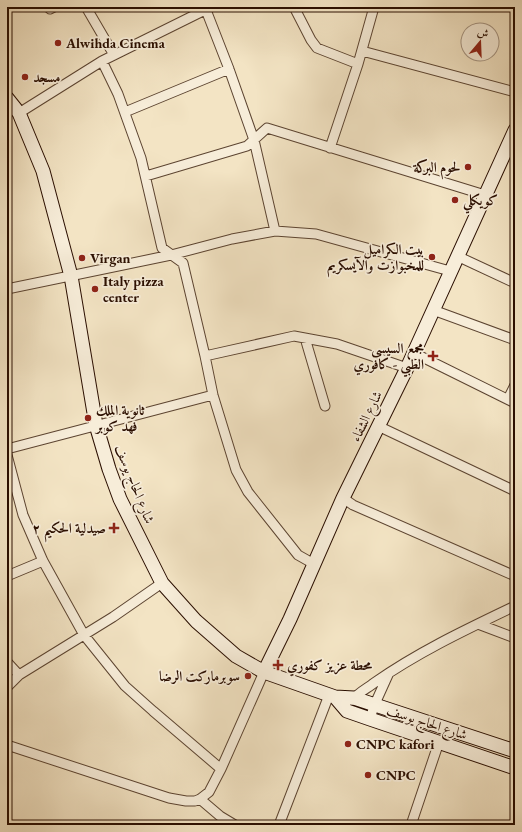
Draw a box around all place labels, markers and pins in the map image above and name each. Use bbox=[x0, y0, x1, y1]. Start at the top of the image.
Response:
place label: Alwihda Cinema bbox=[65, 34, 166, 52]
marker: Alwihda Cinema bbox=[53, 38, 63, 48]
place label: مسجد bbox=[33, 68, 60, 86]
marker: مسجد bbox=[20, 72, 30, 82]
place label: لحوم البركة bbox=[412, 158, 460, 180]
marker: لحوم البركة bbox=[463, 162, 473, 172]
place label: كويكلي bbox=[462, 191, 498, 214]
marker: كويكلي bbox=[450, 195, 460, 205]
place label: بيت الكراميل للمخبوازت والآيسكريم bbox=[327, 240, 424, 278]
place label: Virgan bbox=[90, 249, 131, 267]
marker: بيت الكراميل للمخبوازت والآيسكريم bbox=[427, 252, 437, 262]
marker: Virgan bbox=[77, 253, 87, 263]
place label: Italy pizza center bbox=[103, 272, 164, 306]
marker: Italy pizza center bbox=[90, 284, 100, 294]
place label: مجمع السيسي الطبي - كافوري bbox=[353, 339, 424, 378]
marker: مجمع السيسي الطبي - كافوري bbox=[427, 350, 439, 362]
place label: ثانوية الملك فهد كوبر bbox=[94, 401, 145, 435]
marker: ثانوية الملك فهد كوبر bbox=[83, 413, 93, 423]
place label: صيدلية الحكيم ٢ bbox=[32, 519, 106, 543]
marker: صيدلية الحكيم ٢ bbox=[109, 523, 119, 533]
place label: محطة عزيز كفوري bbox=[287, 656, 373, 677]
marker: محطة عزيز كفوري bbox=[272, 659, 284, 671]
place label: سوبرماركت الرضا bbox=[159, 667, 240, 685]
marker: سوبرماركت الرضا bbox=[243, 671, 253, 681]
place label: CNPC kafori bbox=[356, 735, 434, 753]
marker: CNPC kafori bbox=[343, 739, 353, 749]
place label: CNPC bbox=[376, 766, 416, 784]
marker: CNPC bbox=[363, 770, 373, 780]

